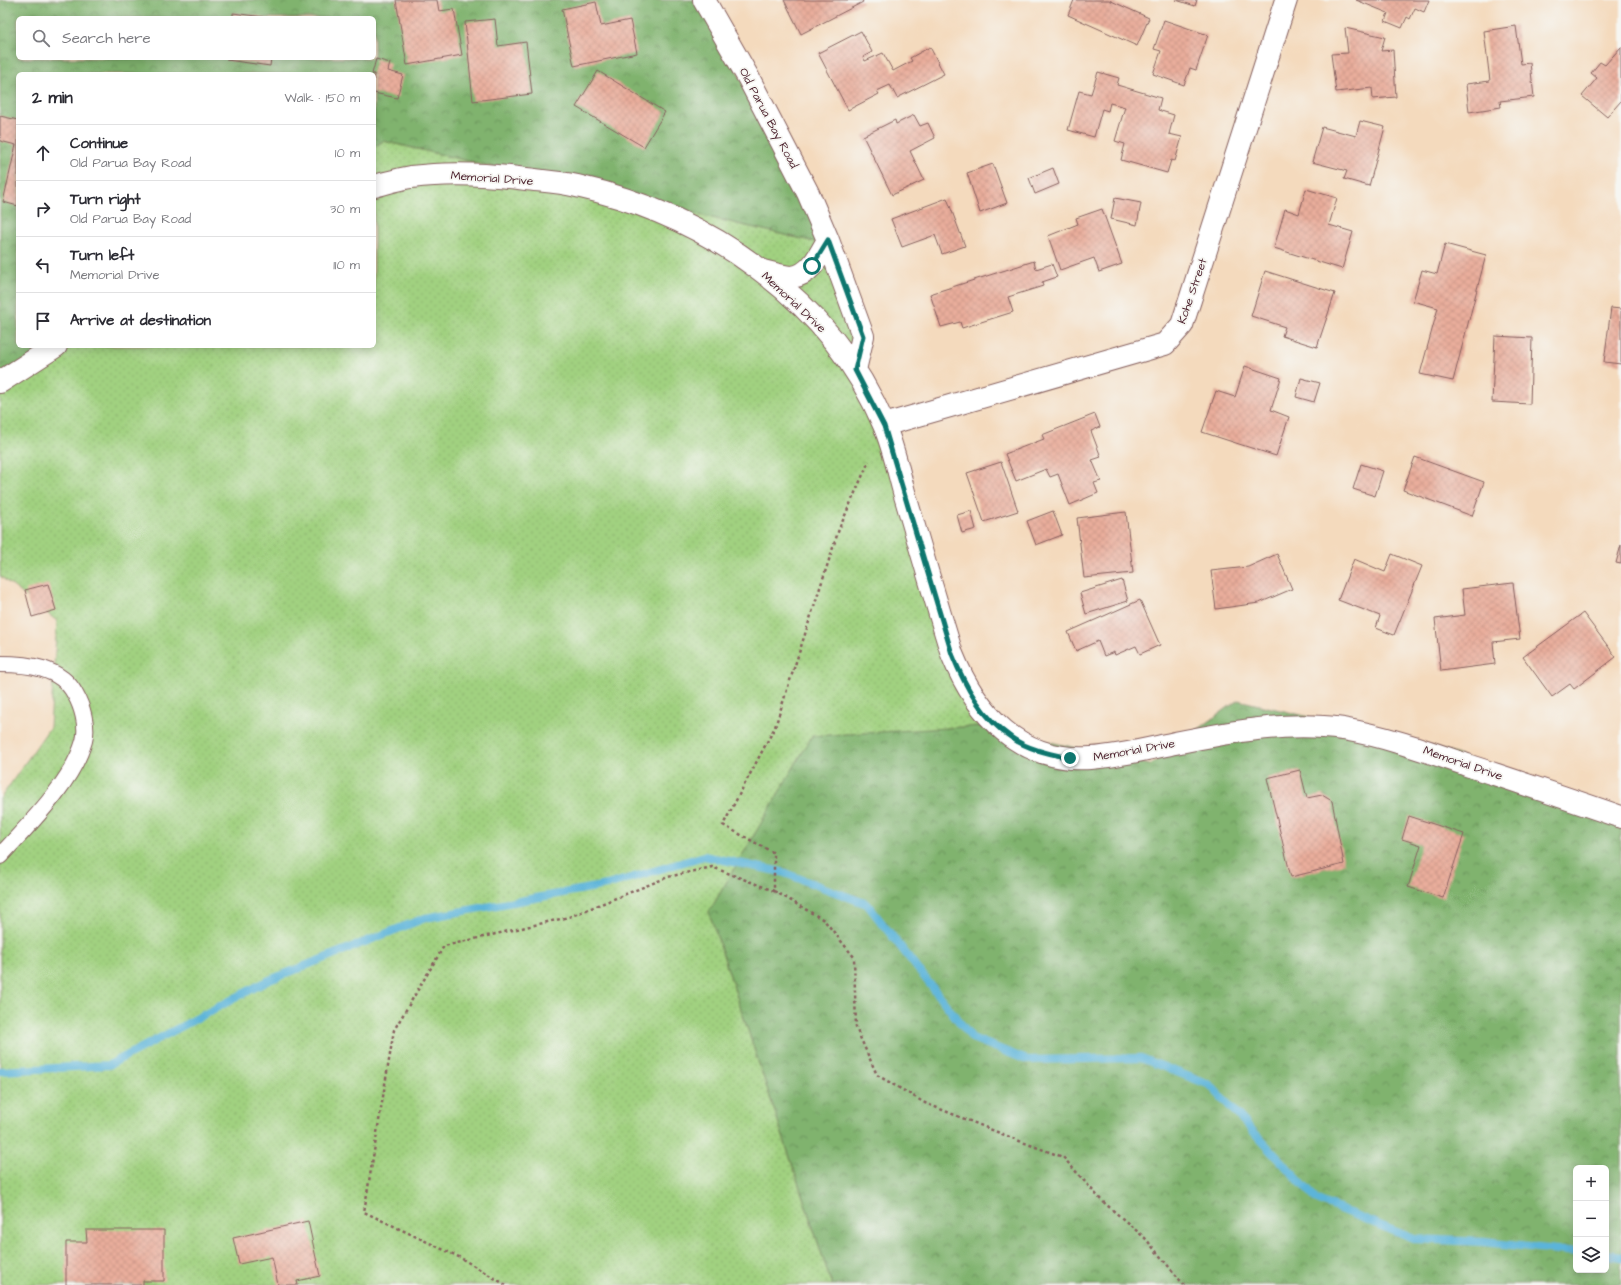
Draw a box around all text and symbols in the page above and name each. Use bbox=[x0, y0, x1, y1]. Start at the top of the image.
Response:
search box bbox=[16, 16, 376, 60]
icon: search bbox=[30, 27, 52, 49]
text: Search here bbox=[62, 28, 151, 49]
street label: Old Parua Bay Road bbox=[734, 65, 802, 172]
text: 2 min bbox=[32, 86, 73, 110]
text: Walk · 150 m bbox=[285, 89, 360, 107]
text: Continue bbox=[70, 133, 128, 154]
icon: ahead bbox=[32, 142, 54, 164]
text: 10 m bbox=[335, 144, 360, 162]
text: Old Parua Bay Road bbox=[70, 154, 191, 172]
street label: Memorial Drive bbox=[450, 167, 534, 190]
text: Turn right bbox=[70, 189, 141, 210]
icon: right bbox=[32, 198, 54, 220]
text: 30 m bbox=[330, 200, 360, 218]
text: Old Parua Bay Road bbox=[70, 210, 191, 228]
text: Turn left bbox=[70, 245, 134, 266]
icon: left bbox=[32, 254, 54, 276]
text: 110 m bbox=[333, 256, 360, 274]
street label: Kohe Street bbox=[1173, 256, 1212, 326]
route start bbox=[803, 257, 821, 275]
text: Memorial Drive bbox=[70, 266, 160, 284]
street label: Memorial Drive bbox=[758, 268, 830, 337]
icon: arrive bbox=[32, 310, 54, 332]
text: Arrive at destination bbox=[70, 310, 211, 331]
street label: Memorial Drive bbox=[1092, 735, 1177, 766]
street label: Memorial Drive bbox=[1421, 742, 1505, 785]
route end bbox=[1061, 749, 1079, 767]
map controls bbox=[1573, 1165, 1609, 1273]
button: + bbox=[1573, 1165, 1609, 1201]
button: − bbox=[1573, 1201, 1609, 1237]
button: layers bbox=[1573, 1237, 1609, 1273]

